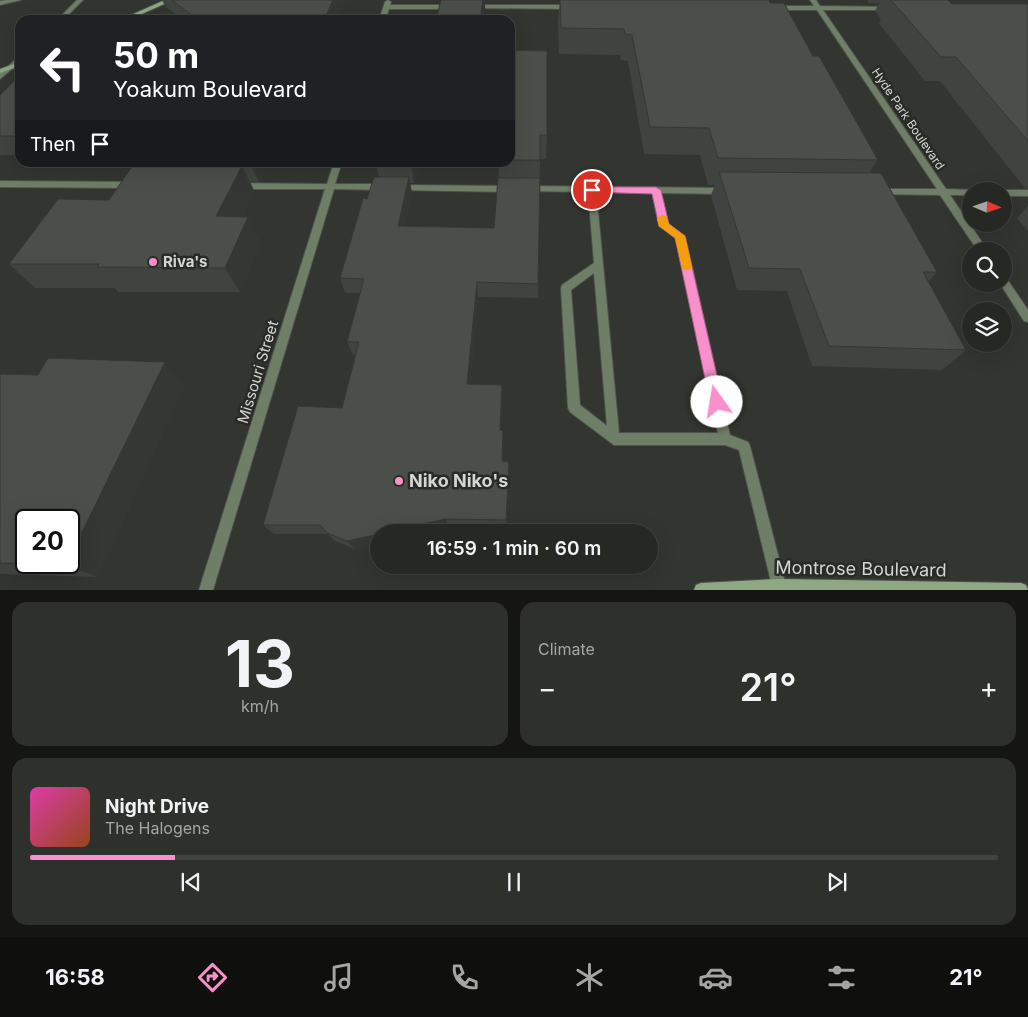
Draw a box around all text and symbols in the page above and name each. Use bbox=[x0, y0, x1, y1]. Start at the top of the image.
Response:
text: 50 m bbox=[113, 34, 199, 76]
icon: left bbox=[30, 35, 95, 100]
street label: Hyde Park Boulevard bbox=[869, 65, 948, 172]
text: Yoakum Boulevard bbox=[113, 76, 307, 102]
icon: arrive bbox=[86, 130, 114, 158]
text: Then bbox=[30, 133, 76, 156]
pin bbox=[571, 169, 613, 211]
icon: arrive bbox=[578, 176, 606, 204]
north arrow bbox=[962, 182, 1012, 232]
map controls bbox=[962, 182, 1012, 352]
button: search bbox=[962, 242, 1012, 292]
place label: Riva's bbox=[163, 252, 208, 271]
marker: Riva's bbox=[147, 256, 159, 268]
button: layers bbox=[962, 302, 1012, 352]
street label: Missouri Street bbox=[233, 318, 282, 426]
position arrow bbox=[690, 375, 742, 427]
place label: Niko Niko's bbox=[409, 470, 508, 491]
marker: Niko Niko's bbox=[393, 475, 405, 487]
speed limit sign: 20 bbox=[15, 509, 80, 574]
text: 16:59 · 1 min · 60 m bbox=[427, 537, 601, 560]
street label: Montrose Boulevard bbox=[775, 557, 947, 580]
text: 13 bbox=[225, 624, 295, 703]
text: Climate bbox=[538, 639, 595, 659]
text: 21° bbox=[739, 664, 797, 710]
text: − bbox=[538, 671, 557, 705]
text: + bbox=[979, 671, 998, 705]
text: km/h bbox=[241, 696, 279, 716]
text: Night Drive bbox=[105, 795, 209, 818]
text: The Halogens bbox=[105, 818, 210, 838]
icon: previous bbox=[177, 868, 205, 896]
icon: pause bbox=[500, 868, 528, 896]
icon: next bbox=[823, 868, 851, 896]
icon: directions bbox=[195, 960, 230, 995]
icon: music bbox=[321, 960, 356, 995]
icon: phone bbox=[447, 960, 482, 995]
icon: climate bbox=[572, 960, 607, 995]
icon: car bbox=[698, 960, 733, 995]
icon: filters bbox=[824, 960, 859, 995]
text: 16:58 bbox=[45, 964, 105, 990]
text: 21° bbox=[949, 964, 983, 990]

